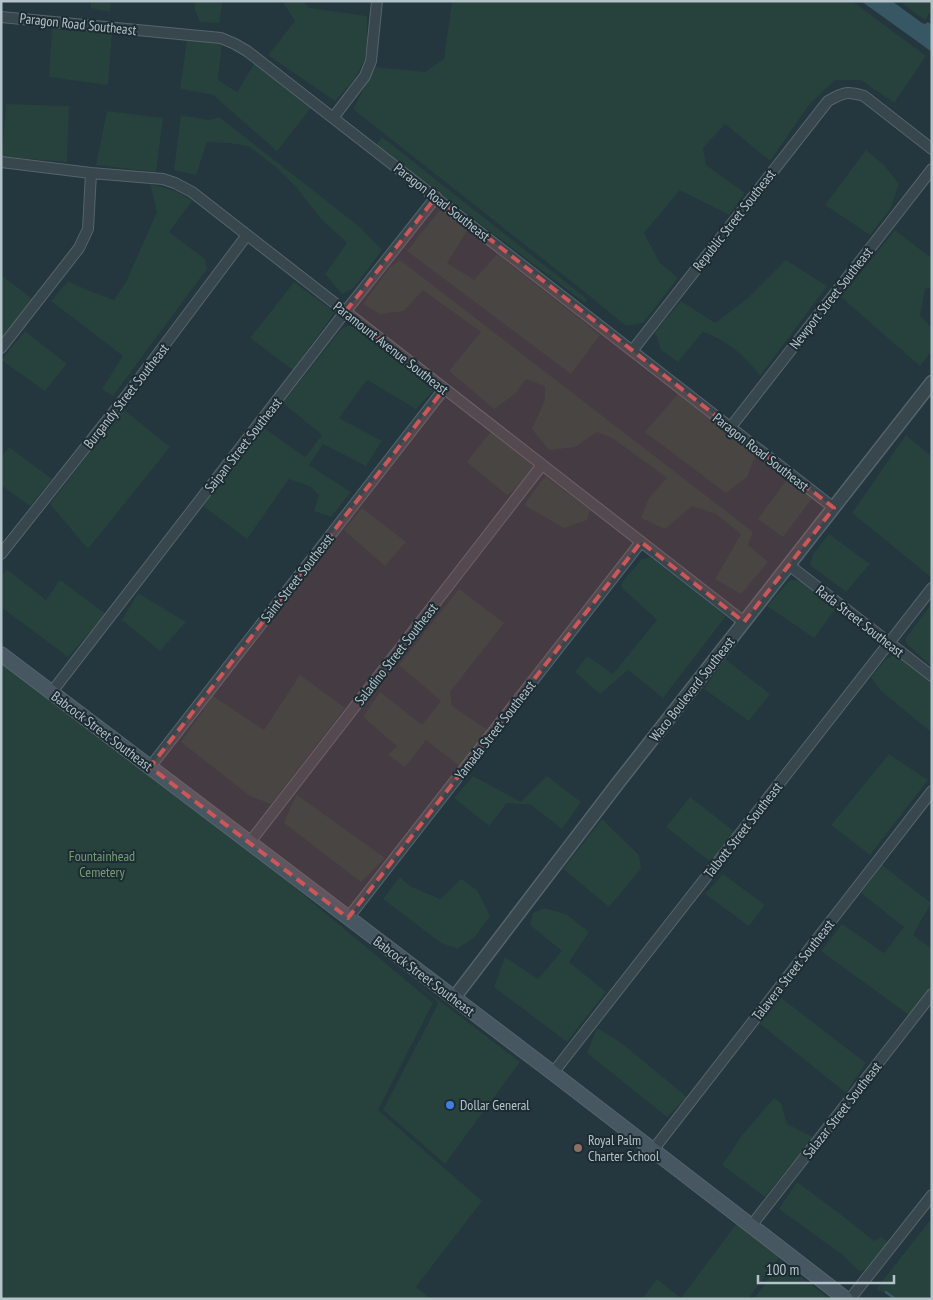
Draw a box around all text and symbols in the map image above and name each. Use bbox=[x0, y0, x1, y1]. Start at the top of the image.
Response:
street label: Paragon Road Southeast bbox=[19, 9, 137, 39]
street label: Paragon Road Southeast bbox=[390, 159, 494, 245]
street label: Republic Street Southeast bbox=[689, 165, 779, 274]
street label: Newport Street Southeast bbox=[786, 243, 877, 353]
street label: Paramount Avenue Southeast bbox=[330, 297, 452, 399]
street label: Burgandy Street Southeast bbox=[79, 340, 173, 452]
street label: Saipan Street Southeast bbox=[200, 394, 286, 496]
street label: Paragon Road Southeast bbox=[709, 409, 813, 495]
street label: Saint Street Southeast bbox=[257, 530, 337, 626]
street label: Rada Street Southeast bbox=[812, 581, 908, 661]
street label: Saladino Street Southeast bbox=[351, 599, 442, 709]
street label: Waco Boulevard Southeast bbox=[646, 633, 739, 745]
street label: Yamada Street Southeast bbox=[451, 677, 539, 783]
street label: Babcock Street Southeast bbox=[48, 687, 156, 775]
street label: Talbott Street Southeast bbox=[700, 778, 786, 882]
park label: Fountainhead Cemetery bbox=[69, 847, 135, 881]
street label: Talavera Street Southeast bbox=[748, 916, 838, 1024]
street label: Babcock Street Southeast bbox=[370, 932, 478, 1020]
street label: Salazar Street Southeast bbox=[799, 1058, 885, 1162]
place label: Dollar General bbox=[460, 1096, 530, 1114]
marker: Dollar General bbox=[444, 1099, 456, 1111]
place label: Royal Palm Charter School bbox=[588, 1131, 660, 1165]
marker: Royal Palm Charter School bbox=[572, 1142, 584, 1154]
scale bar bbox=[758, 1252, 894, 1284]
text: 100 m bbox=[766, 1260, 799, 1279]

